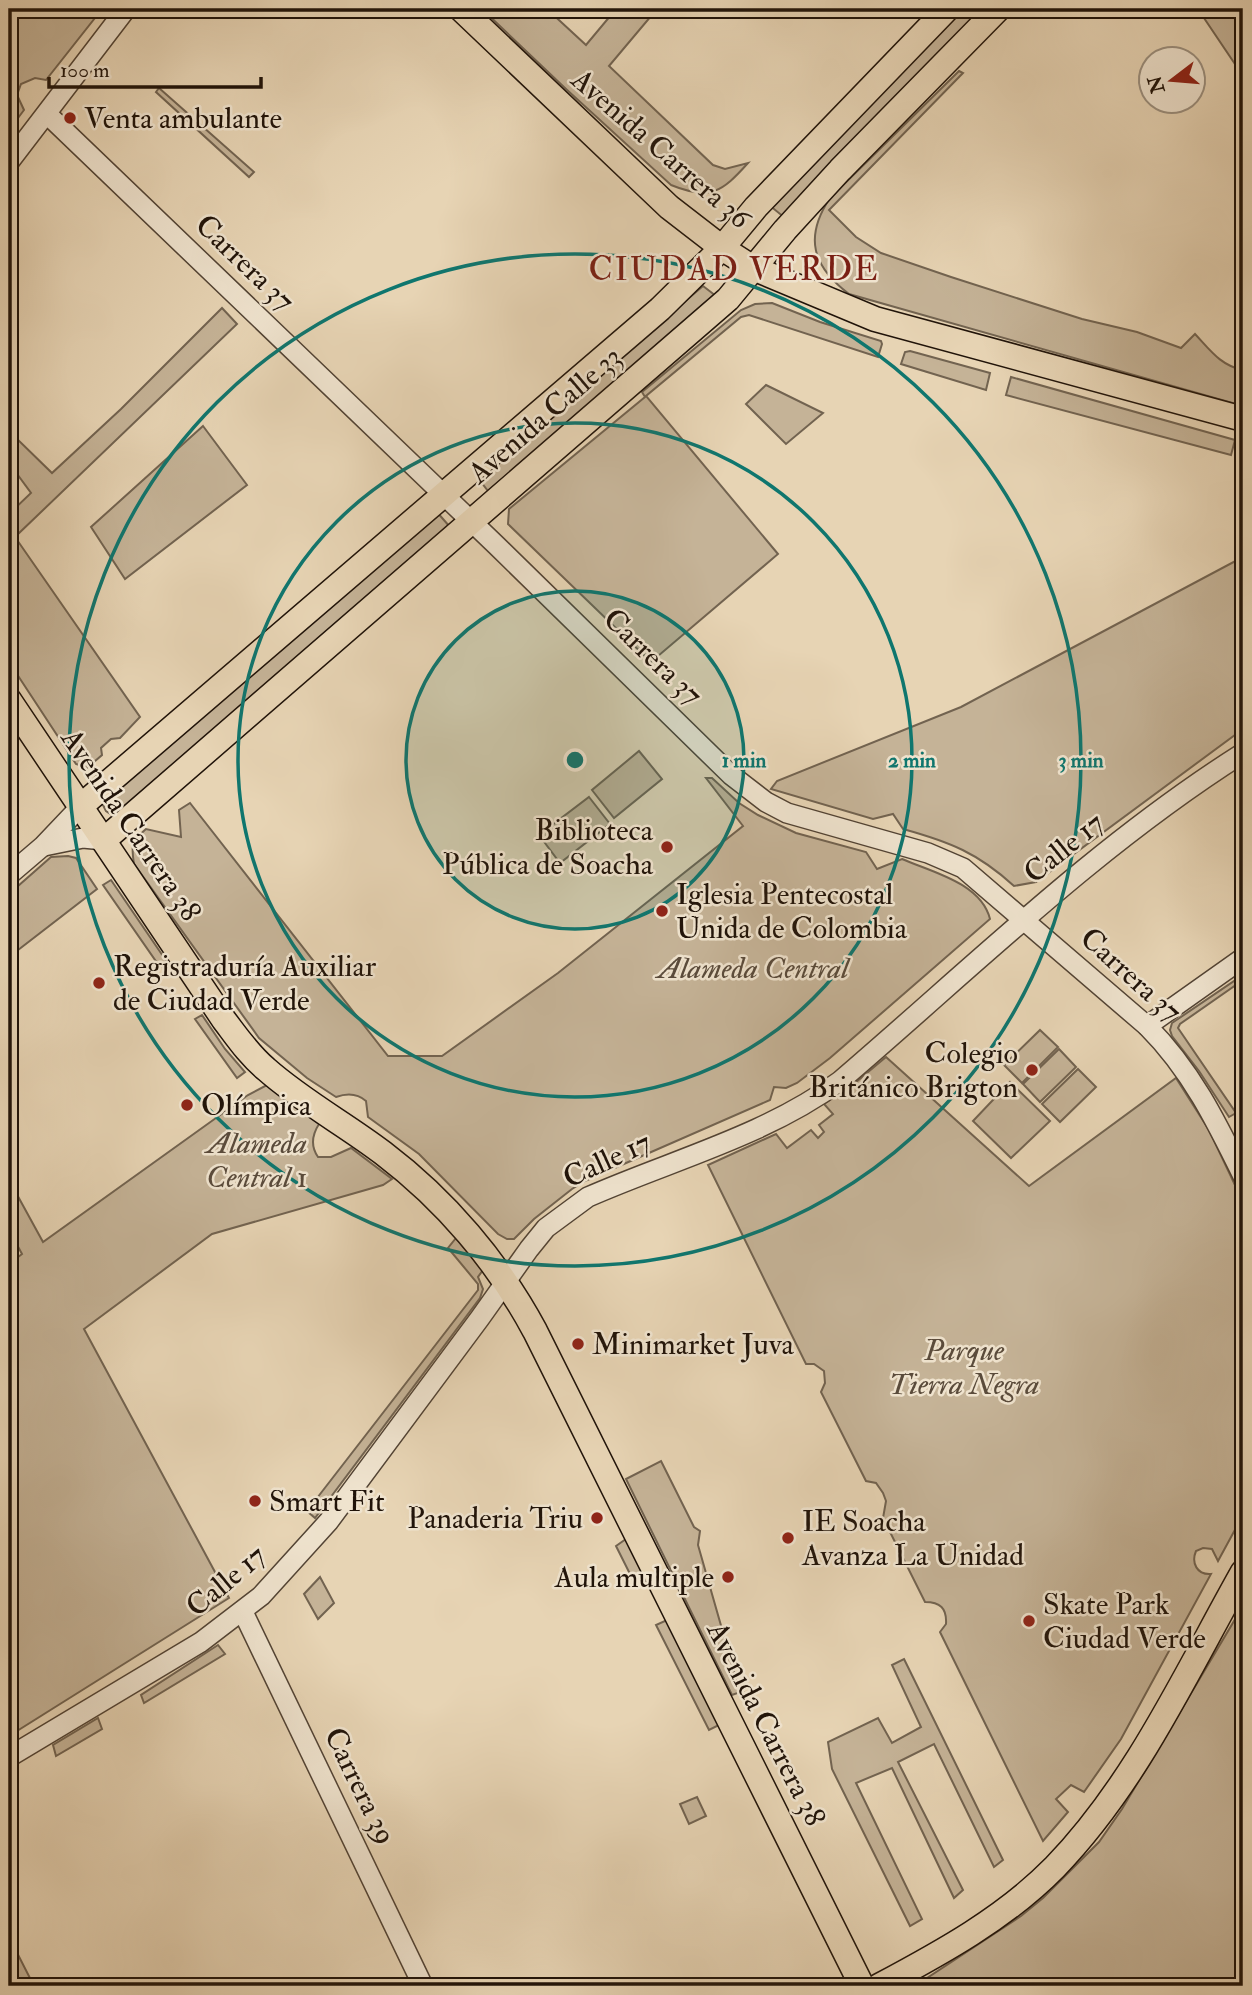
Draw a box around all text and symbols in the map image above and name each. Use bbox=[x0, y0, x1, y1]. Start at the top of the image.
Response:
scale bar bbox=[49, 46, 261, 90]
north arrow bbox=[1136, 46, 1206, 116]
text: 100 m bbox=[60, 57, 110, 84]
street label: Avenida Carrera 36 bbox=[563, 60, 760, 238]
text: N bbox=[1142, 72, 1171, 97]
place label: Venta ambulante bbox=[84, 100, 282, 137]
marker: Venta ambulante bbox=[62, 110, 78, 126]
street label: Carrera 37 bbox=[188, 207, 303, 320]
district label: CIUDAD VERDE bbox=[588, 249, 880, 290]
street label: Avenida Calle 33 bbox=[460, 338, 629, 492]
street label: Carrera 37 bbox=[596, 601, 711, 714]
street label: Avenida Carrera 38 bbox=[52, 721, 209, 928]
text: 1 min bbox=[722, 747, 766, 774]
text: 2 min bbox=[888, 747, 936, 774]
text: 3 min bbox=[1058, 747, 1104, 774]
centre of rings bbox=[563, 748, 587, 772]
street label: Calle 17 bbox=[1016, 804, 1112, 892]
place label: Biblioteca Pública de Soacha bbox=[442, 812, 654, 883]
marker: Biblioteca Pública de Soacha bbox=[659, 839, 675, 855]
place label: Iglesia Pentecostal Unida de Colombia bbox=[676, 876, 908, 947]
marker: Iglesia Pentecostal Unida de Colombia bbox=[654, 903, 670, 919]
street label: Carrera 37 bbox=[1073, 920, 1190, 1030]
place label: Registraduría Auxiliar de Ciudad Verde bbox=[113, 948, 376, 1019]
park label: Alameda Central bbox=[654, 950, 851, 987]
marker: Registraduría Auxiliar de Ciudad Verde bbox=[91, 975, 107, 991]
place label: Colegio Británico Brigton bbox=[808, 1035, 1018, 1106]
marker: Colegio Británico Brigton bbox=[1024, 1062, 1040, 1078]
place label: Olímpica bbox=[201, 1087, 312, 1124]
marker: Olímpica bbox=[179, 1097, 195, 1113]
street label: Calle 17 bbox=[557, 1124, 657, 1196]
park label: Alameda Central 1 bbox=[204, 1125, 308, 1196]
place label: Minimarket Juva bbox=[592, 1326, 794, 1363]
park label: Parque Tierra Negra bbox=[889, 1332, 1039, 1403]
marker: Minimarket Juva bbox=[570, 1336, 586, 1352]
place label: Smart Fit bbox=[269, 1483, 385, 1520]
marker: Smart Fit bbox=[247, 1493, 263, 1509]
place label: Panaderia Triu bbox=[407, 1500, 583, 1537]
place label: IE Soacha Avanza La Unidad bbox=[801, 1503, 1024, 1574]
marker: Panaderia Triu bbox=[589, 1510, 605, 1526]
marker: IE Soacha Avanza La Unidad bbox=[780, 1530, 796, 1546]
street label: Calle 17 bbox=[179, 1537, 274, 1625]
place label: Aula multiple bbox=[553, 1559, 714, 1596]
marker: Aula multiple bbox=[720, 1569, 736, 1585]
place label: Skate Park Ciudad Verde bbox=[1043, 1586, 1206, 1657]
marker: Skate Park Ciudad Verde bbox=[1021, 1613, 1037, 1629]
street label: Avenida Carrera 38 bbox=[698, 1615, 833, 1832]
street label: Carrera 39 bbox=[316, 1721, 404, 1851]

